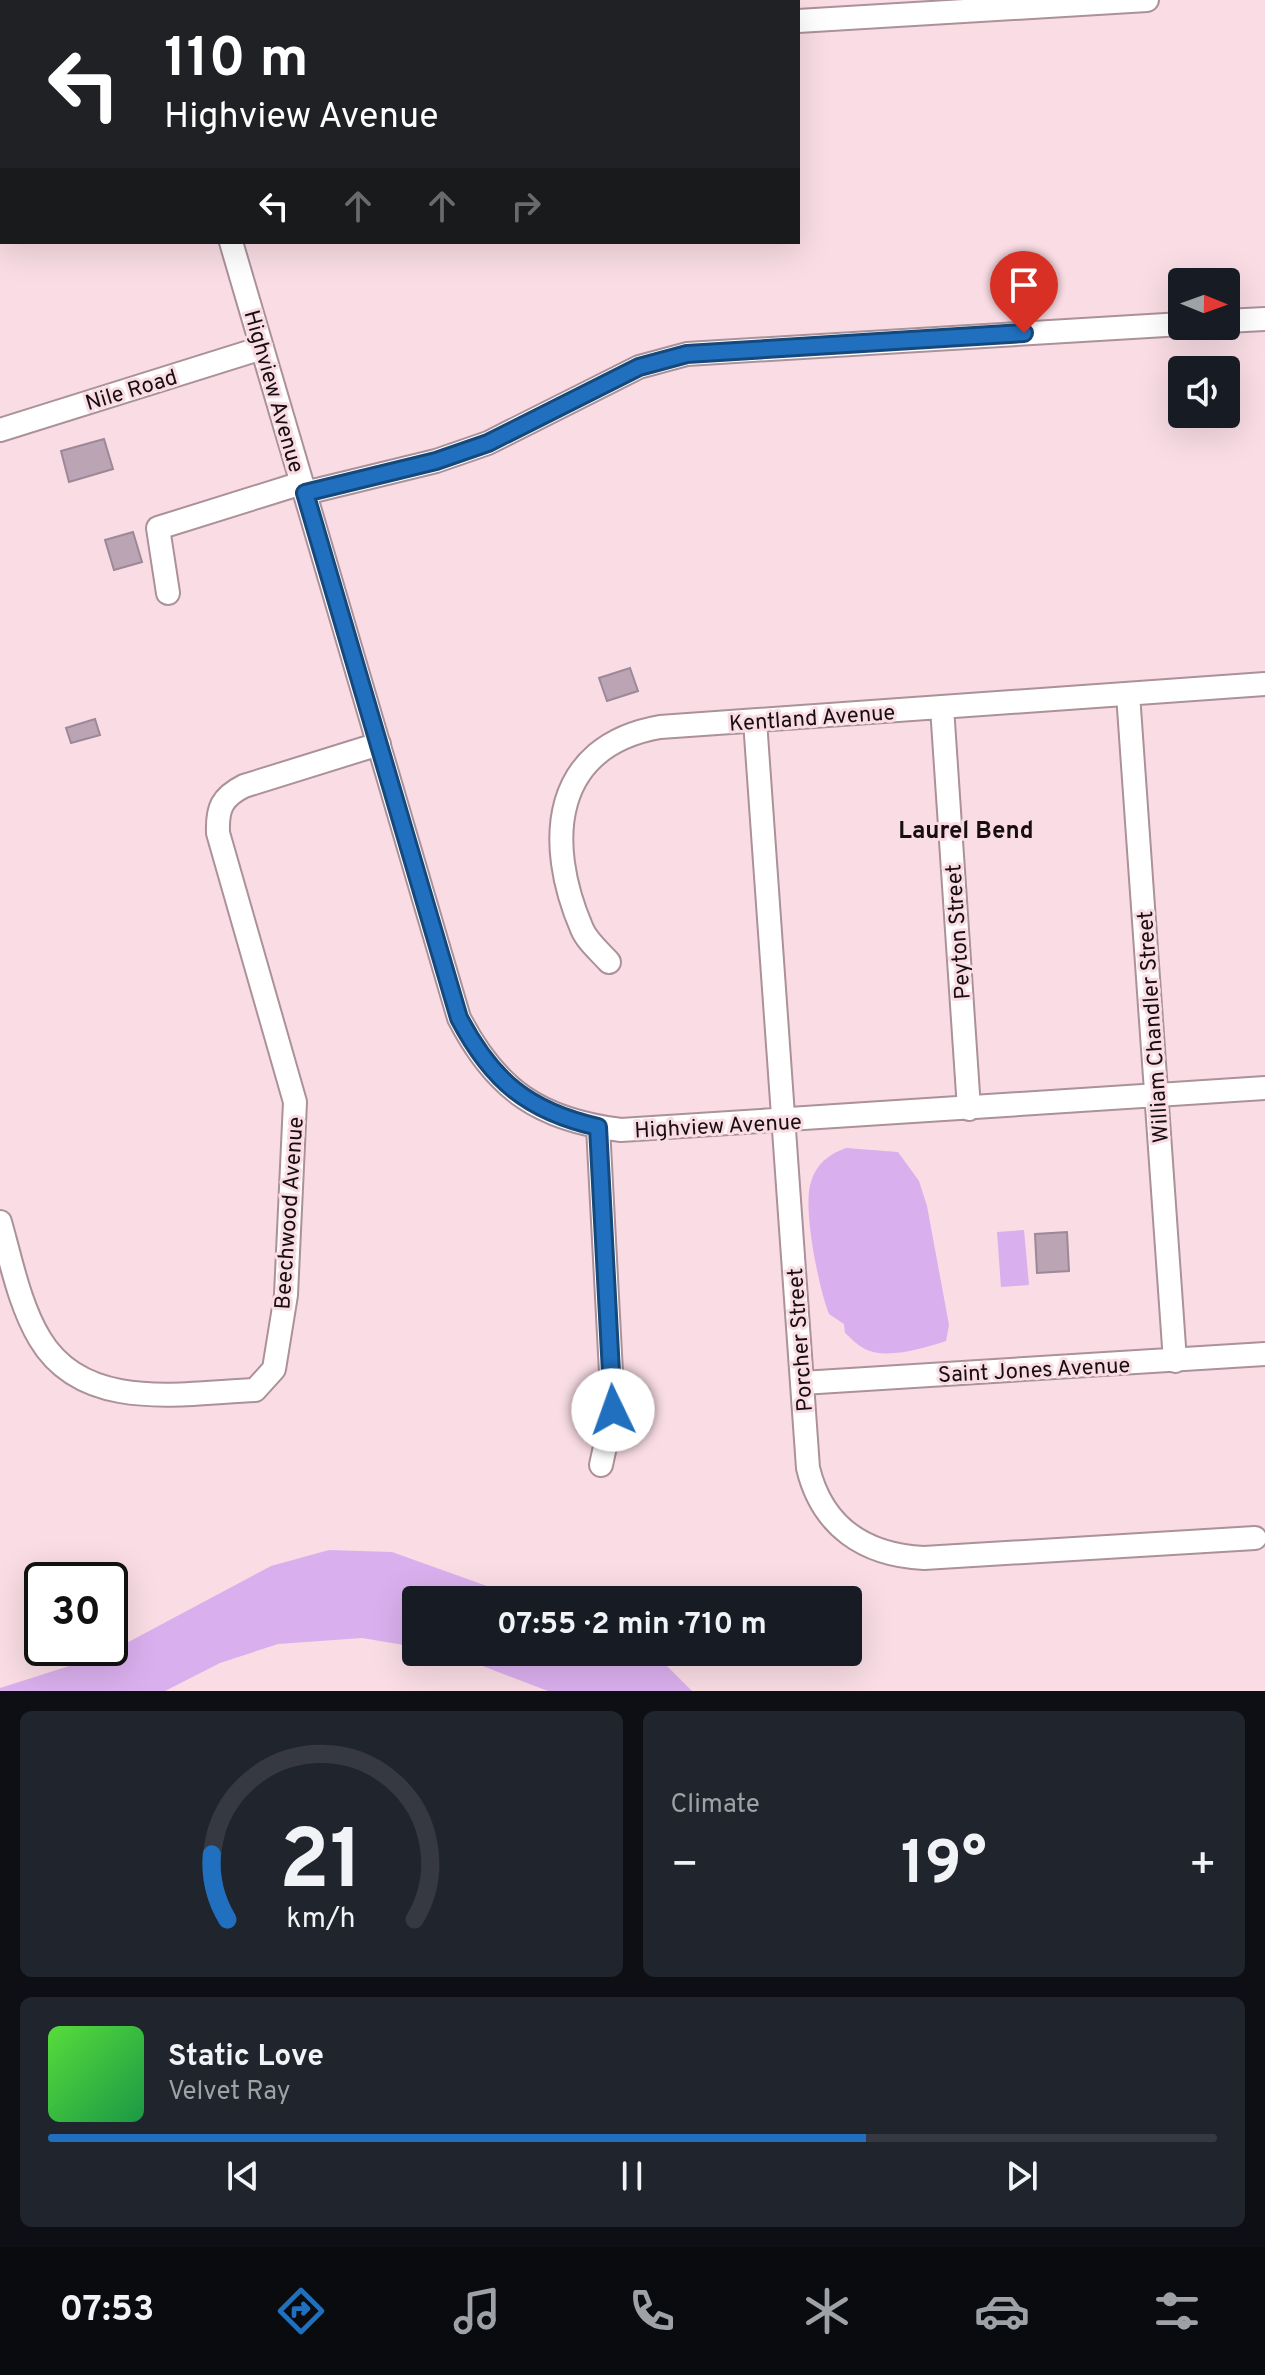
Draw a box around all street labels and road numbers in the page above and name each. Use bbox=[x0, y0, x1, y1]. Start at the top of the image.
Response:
street label: Highview Avenue bbox=[237, 307, 309, 476]
street label: Nile Road bbox=[82, 365, 181, 418]
street label: Kentland Avenue bbox=[728, 700, 896, 739]
street label: Peyton Street bbox=[941, 863, 978, 1000]
street label: William Chandler Street bbox=[1133, 910, 1176, 1144]
street label: Highview Avenue bbox=[634, 1110, 803, 1145]
street label: Beechwood Avenue bbox=[270, 1116, 311, 1310]
street label: Porcher Street bbox=[783, 1267, 820, 1413]
street label: Saint Jones Avenue bbox=[937, 1353, 1131, 1390]

